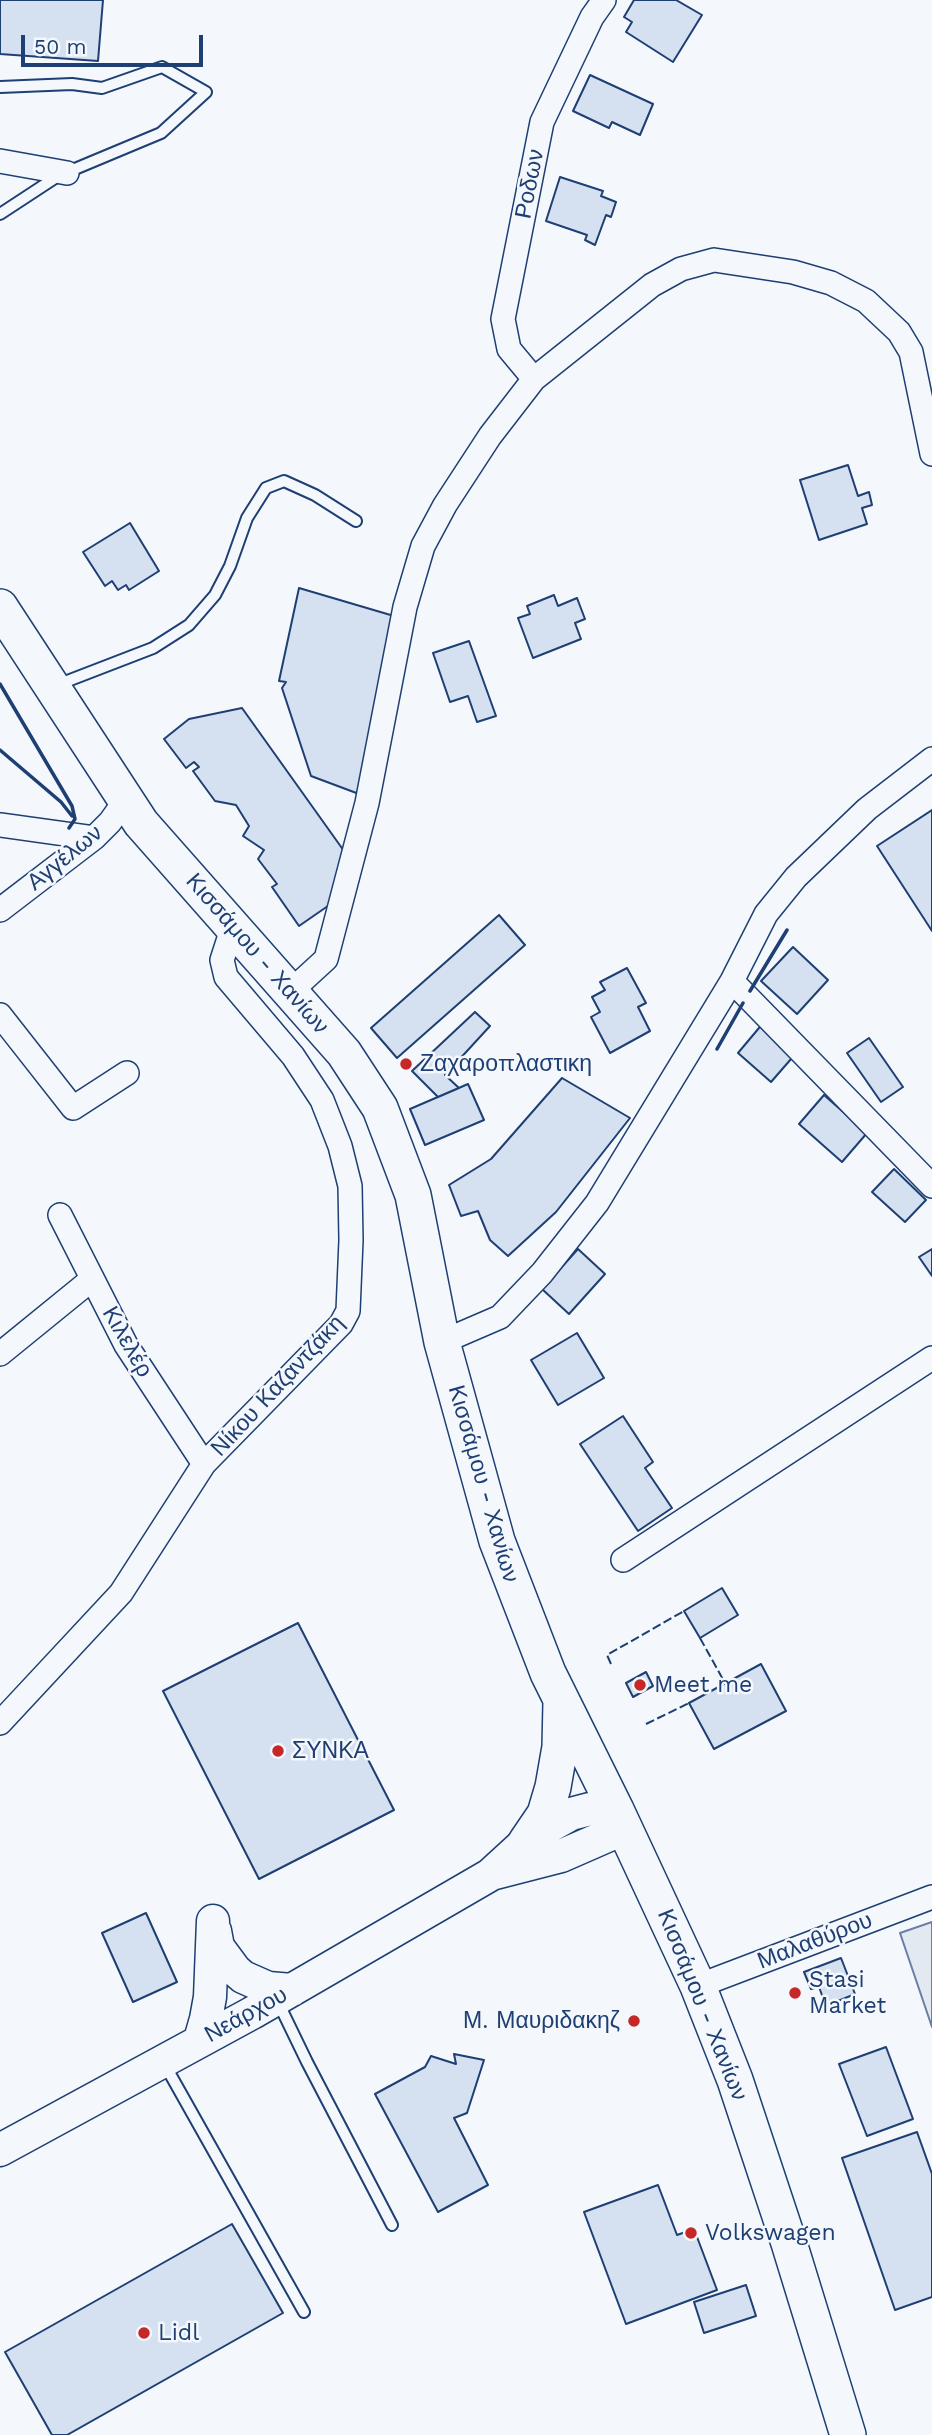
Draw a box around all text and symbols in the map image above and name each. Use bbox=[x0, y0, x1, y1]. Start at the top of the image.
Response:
scale bar bbox=[24, 21, 206, 65]
text: 50 m bbox=[34, 34, 86, 59]
street label: Ροδων bbox=[510, 147, 550, 221]
street label: Αγγέλων bbox=[22, 819, 108, 897]
street label: Κισσάμου - Χανίων bbox=[180, 868, 334, 1040]
place label: Ζαχαροπλαστικη bbox=[420, 1050, 592, 1078]
marker: Ζαχαροπλαστικη bbox=[398, 1056, 414, 1072]
street label: Κιλελέρ bbox=[96, 1302, 158, 1382]
street label: Νίκου Καζαντζάκη bbox=[206, 1310, 350, 1462]
street label: Κισσάμου - Χανίων bbox=[442, 1382, 524, 1586]
place label: Meet me bbox=[654, 1671, 752, 1699]
marker: Meet me bbox=[632, 1677, 648, 1693]
place label: ΣΥΝΚΑ bbox=[292, 1737, 369, 1765]
marker: ΣΥΝΚΑ bbox=[270, 1743, 286, 1759]
street label: Κισσάμου - Χανίων bbox=[651, 1905, 753, 2105]
street label: Μαλαθύρου bbox=[754, 1906, 876, 1976]
place label: Stasi Market bbox=[809, 1966, 886, 2020]
street label: Νεάρχου bbox=[200, 1981, 292, 2049]
marker: Stasi Market bbox=[787, 1985, 803, 2001]
place label: Μ. Μαυριδακηζ bbox=[463, 2007, 620, 2035]
marker: Μ. Μαυριδακηζ bbox=[626, 2013, 642, 2029]
place label: Volkswagen bbox=[705, 2219, 836, 2247]
marker: Volkswagen bbox=[683, 2225, 699, 2241]
place label: Lidl bbox=[158, 2319, 199, 2347]
marker: Lidl bbox=[136, 2325, 152, 2341]

